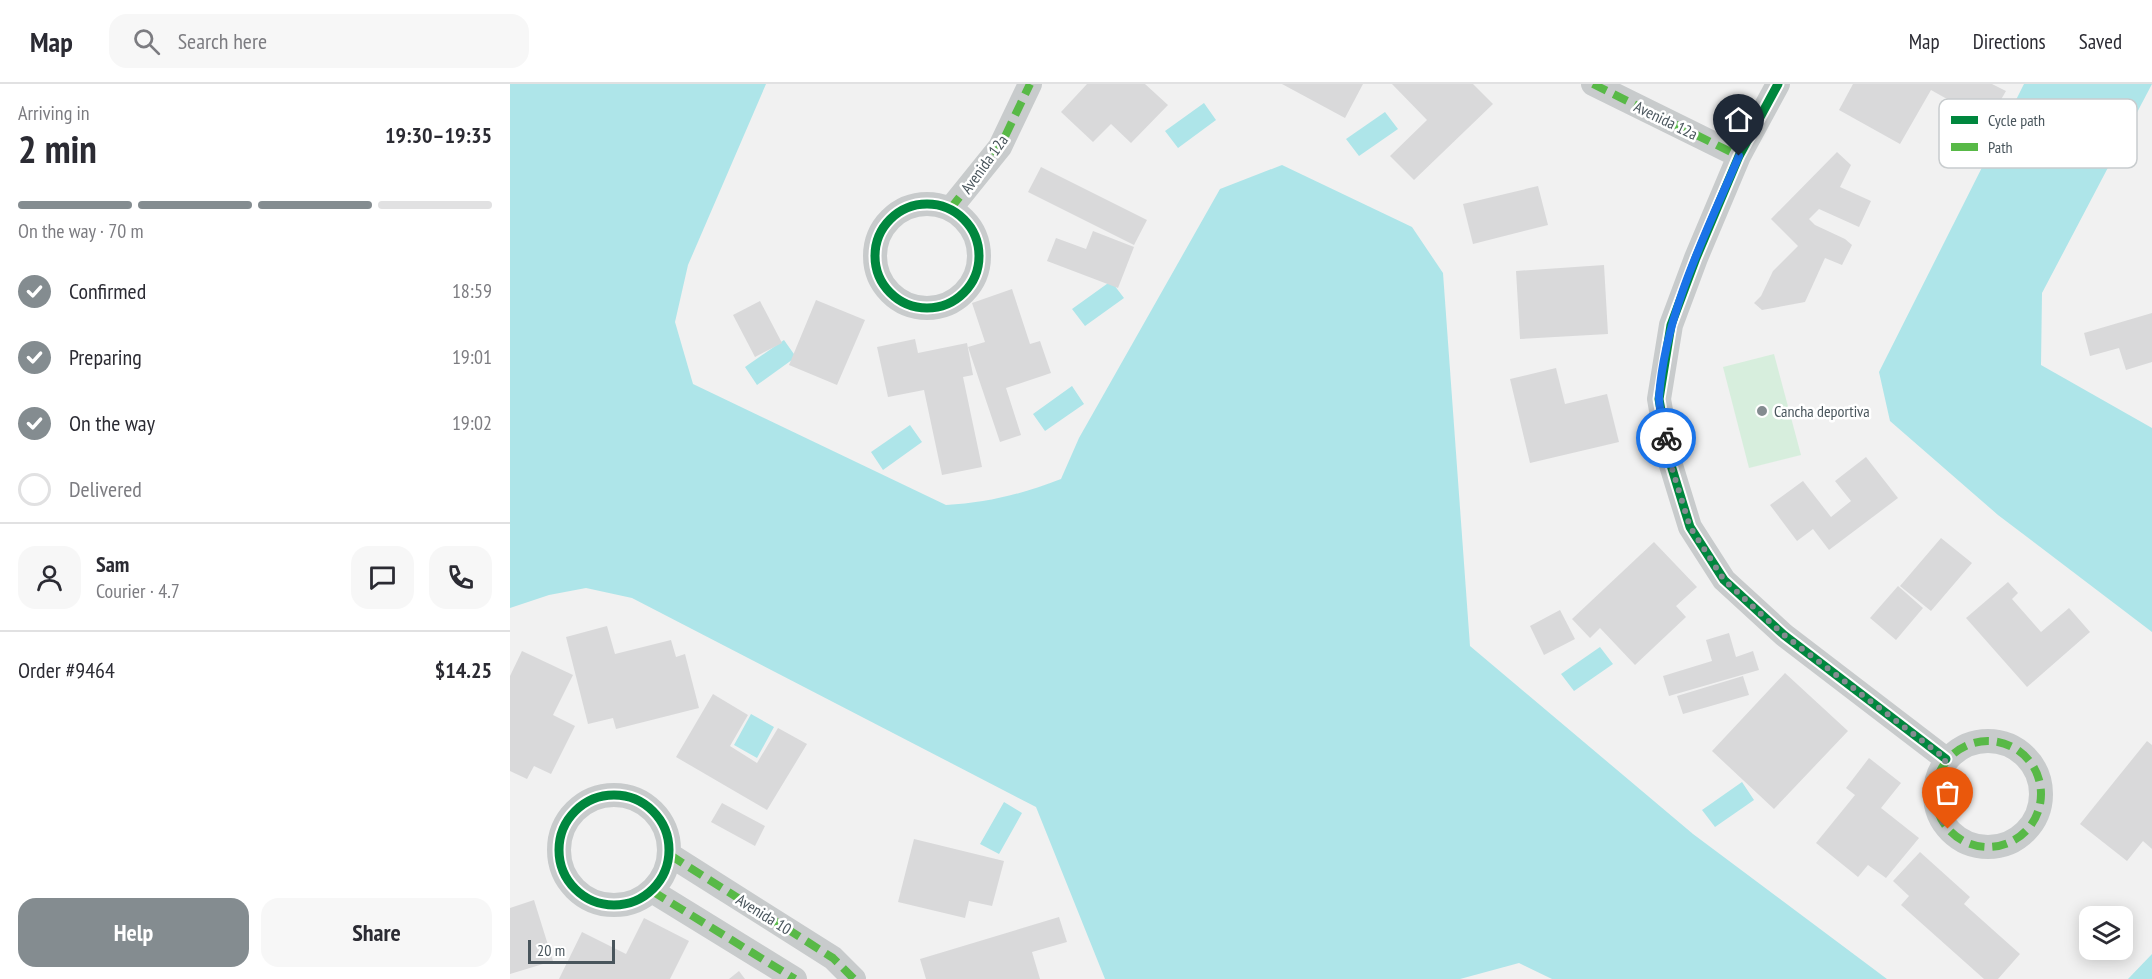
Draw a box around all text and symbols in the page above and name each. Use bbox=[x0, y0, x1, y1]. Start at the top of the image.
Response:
search box bbox=[109, 14, 529, 68]
text: Map bbox=[30, 23, 73, 60]
icon: search bbox=[130, 25, 163, 58]
text: Search here bbox=[178, 27, 267, 55]
text: Map bbox=[1909, 28, 1940, 55]
text: Directions bbox=[1973, 28, 2046, 55]
text: Saved bbox=[2079, 28, 2122, 55]
pin bbox=[1713, 94, 1764, 156]
street label: Avenida 12a bbox=[1631, 96, 1701, 144]
legend bbox=[1939, 99, 2137, 168]
text: Arriving in bbox=[18, 100, 90, 126]
icon: home bbox=[1722, 103, 1755, 136]
text: Cycle path bbox=[1988, 110, 2045, 130]
text: 19:30–19:35 bbox=[385, 121, 492, 149]
text: 2 min bbox=[18, 123, 97, 174]
street label: Avenida 12a bbox=[956, 131, 1012, 197]
text: Path bbox=[1988, 137, 2013, 157]
text: On the way · 70 m bbox=[18, 218, 144, 244]
icon: check bbox=[18, 275, 51, 308]
text: Confirmed bbox=[69, 277, 146, 305]
text: 18:59 bbox=[452, 278, 492, 304]
icon: check bbox=[18, 341, 51, 374]
text: Preparing bbox=[69, 343, 142, 371]
text: 19:01 bbox=[452, 344, 492, 370]
place label: Cancha deportiva bbox=[1774, 401, 1870, 421]
marker: Cancha deportiva bbox=[1755, 404, 1769, 418]
icon: check bbox=[18, 407, 51, 440]
courier bbox=[1636, 408, 1696, 468]
text: On the way bbox=[69, 409, 155, 437]
text: 19:02 bbox=[452, 410, 492, 436]
icon: bike bbox=[1650, 422, 1683, 455]
text: Delivered bbox=[69, 475, 142, 503]
button: person bbox=[18, 546, 81, 609]
button: chat bbox=[351, 546, 414, 609]
button: phone bbox=[429, 546, 492, 609]
text: Sam bbox=[96, 550, 129, 578]
text: Courier · 4.7 bbox=[96, 578, 180, 604]
text: Order #9464 bbox=[18, 656, 115, 684]
text: $14.25 bbox=[435, 656, 492, 684]
pin bbox=[1922, 767, 1973, 829]
icon: bag bbox=[1931, 776, 1964, 809]
street label: Avenida 10 bbox=[733, 889, 795, 939]
button: Help bbox=[18, 898, 249, 967]
button: Share bbox=[261, 898, 492, 967]
map controls bbox=[2079, 906, 2133, 960]
button: layers bbox=[2079, 906, 2133, 960]
scale bar bbox=[528, 937, 615, 964]
text: 20 m bbox=[537, 940, 565, 960]

